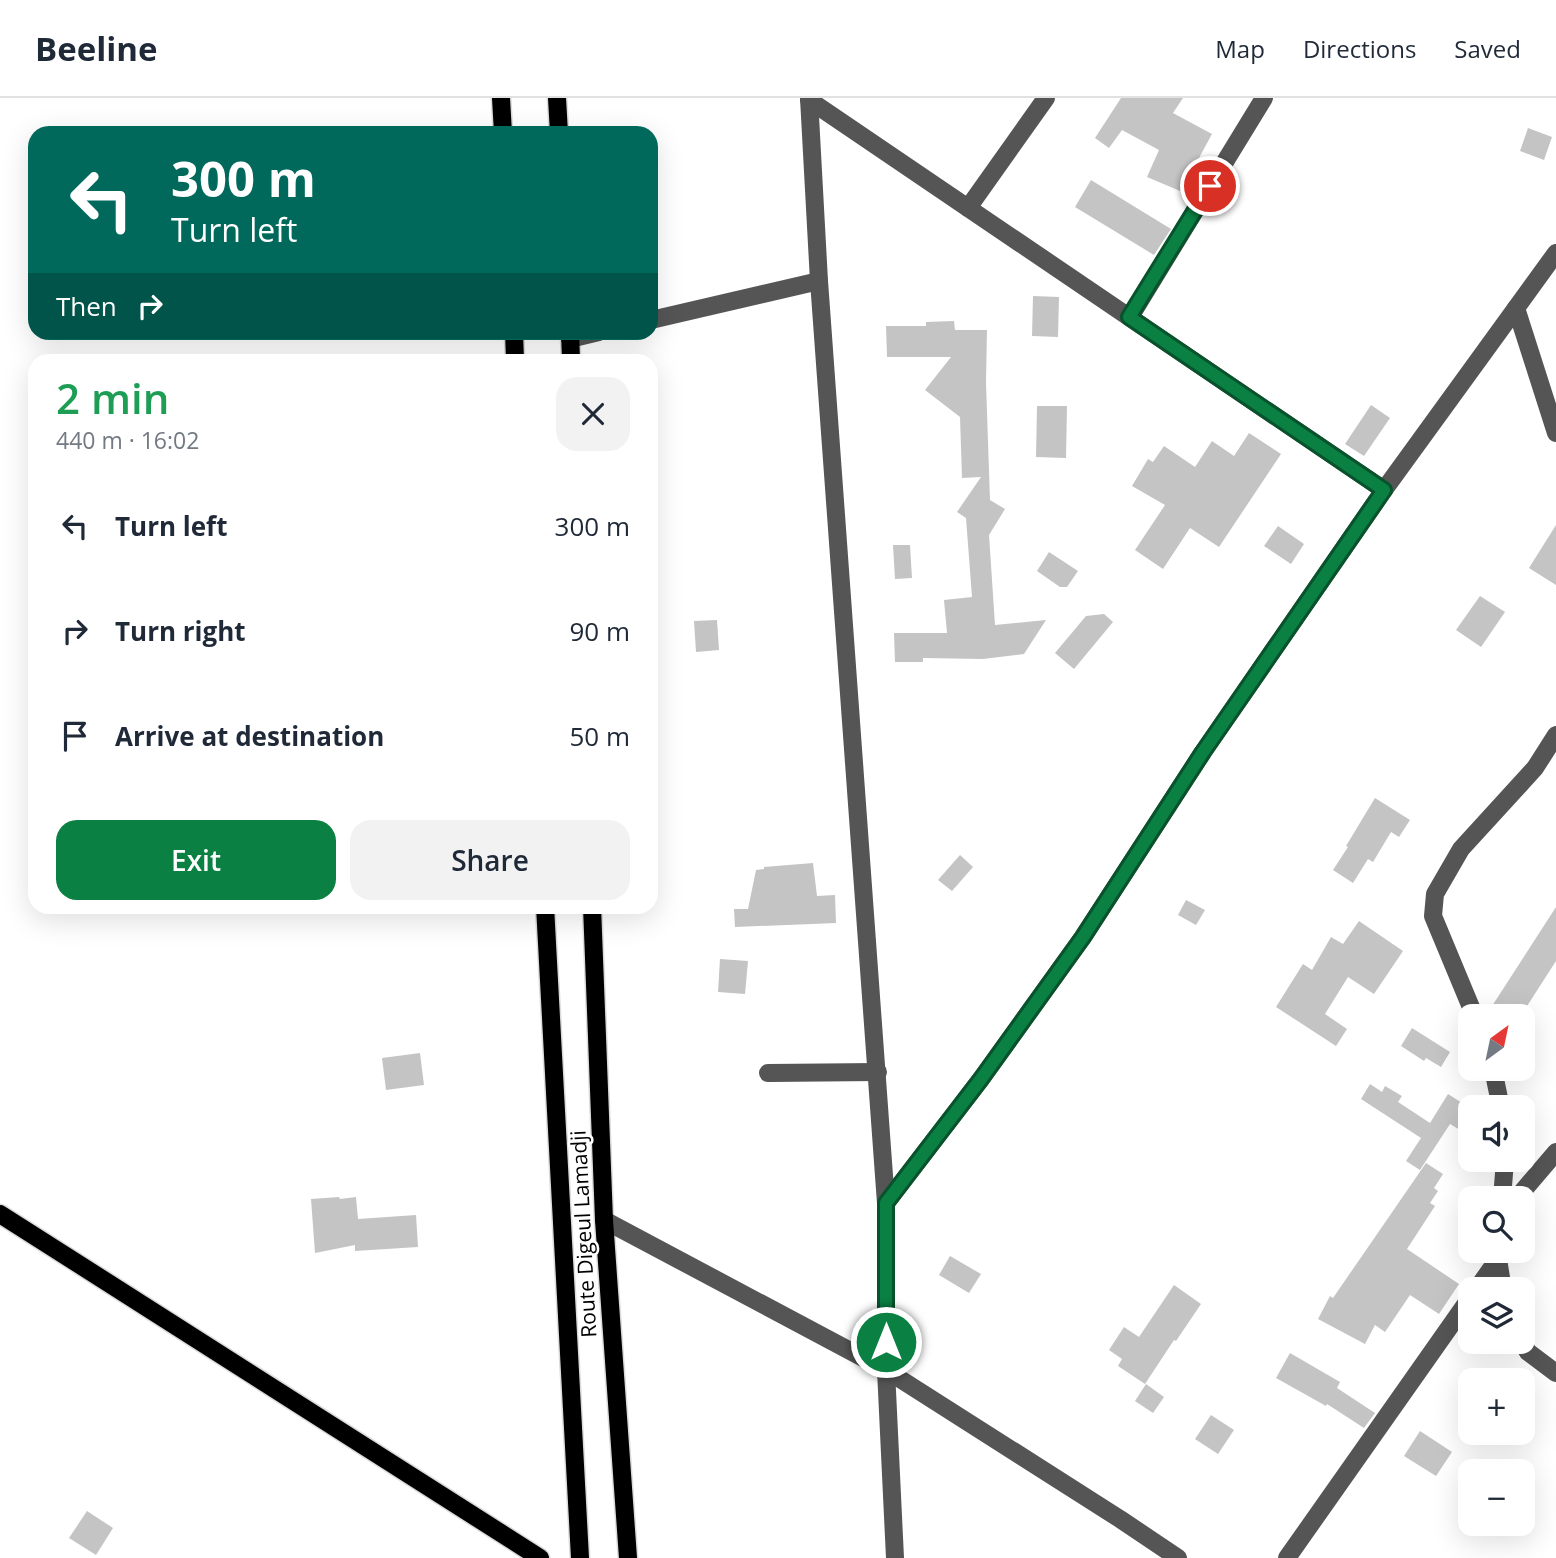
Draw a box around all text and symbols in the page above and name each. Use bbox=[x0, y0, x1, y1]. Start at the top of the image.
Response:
text: Beeline bbox=[35, 26, 158, 71]
text: Map bbox=[1215, 32, 1265, 65]
text: Directions bbox=[1303, 32, 1416, 65]
text: Saved bbox=[1454, 32, 1521, 65]
text: 300 m bbox=[171, 145, 316, 211]
icon: left bbox=[56, 154, 147, 245]
pin bbox=[1180, 156, 1240, 216]
icon: arrive bbox=[1191, 167, 1229, 205]
text: Turn left bbox=[171, 208, 297, 251]
icon: right bbox=[131, 287, 169, 325]
text: Then bbox=[56, 288, 117, 324]
text: 2 min bbox=[56, 369, 169, 426]
button: close bbox=[556, 377, 630, 451]
text: 440 m · 16:02 bbox=[56, 424, 199, 456]
icon: left bbox=[56, 507, 94, 545]
text: Turn left bbox=[115, 508, 227, 544]
text: 300 m bbox=[555, 508, 630, 544]
icon: right bbox=[56, 612, 94, 650]
text: Turn right bbox=[115, 613, 246, 649]
text: 90 m bbox=[569, 613, 630, 649]
icon: arrive bbox=[56, 717, 94, 755]
text: Arrive at destination bbox=[115, 718, 384, 754]
text: 50 m bbox=[569, 718, 630, 754]
button: Exit bbox=[56, 820, 336, 900]
button: Share bbox=[350, 820, 630, 900]
north arrow bbox=[1458, 1004, 1535, 1082]
map controls bbox=[1458, 1004, 1535, 1536]
button: sound bbox=[1458, 1095, 1535, 1172]
street label: Route Digeul Lamadji bbox=[564, 1130, 602, 1339]
button: search bbox=[1458, 1186, 1535, 1263]
button: layers bbox=[1458, 1277, 1535, 1354]
position arrow bbox=[849, 1305, 923, 1379]
button: + bbox=[1458, 1368, 1535, 1445]
button: − bbox=[1458, 1459, 1535, 1536]

